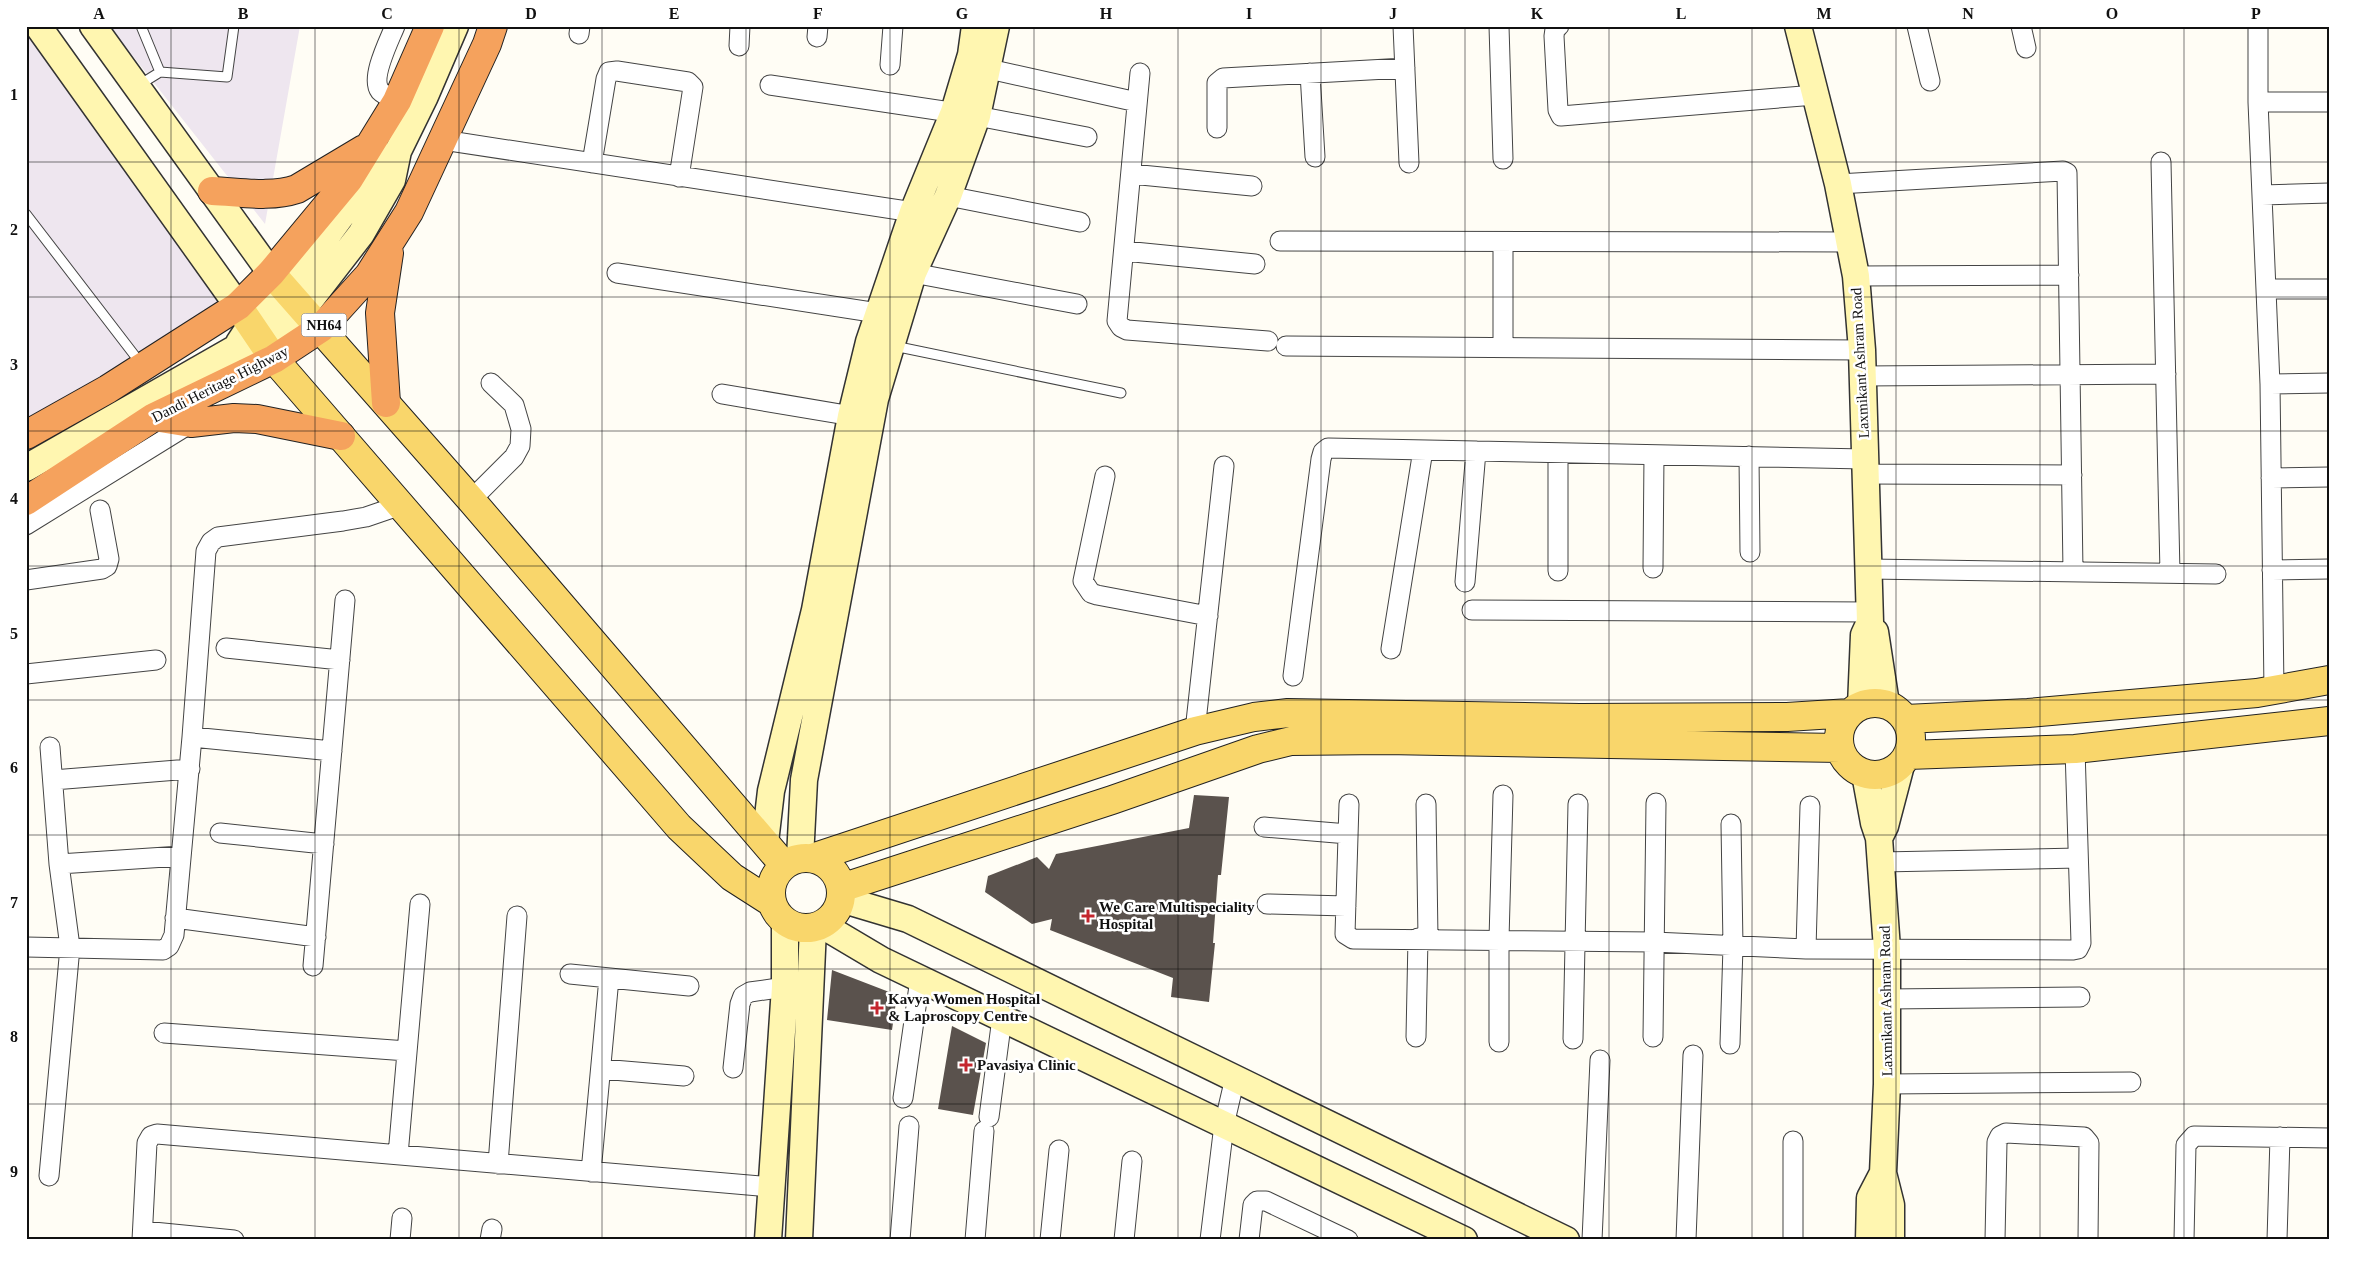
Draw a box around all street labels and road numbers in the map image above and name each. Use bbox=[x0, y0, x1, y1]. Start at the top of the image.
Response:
street label: Laxmikant Ashram Road bbox=[1848, 287, 1872, 439]
road number: NH64 bbox=[302, 314, 346, 336]
street label: Dandi Heritage Highway bbox=[149, 342, 291, 425]
street label: Laxmikant Ashram Road bbox=[1877, 925, 1895, 1077]

